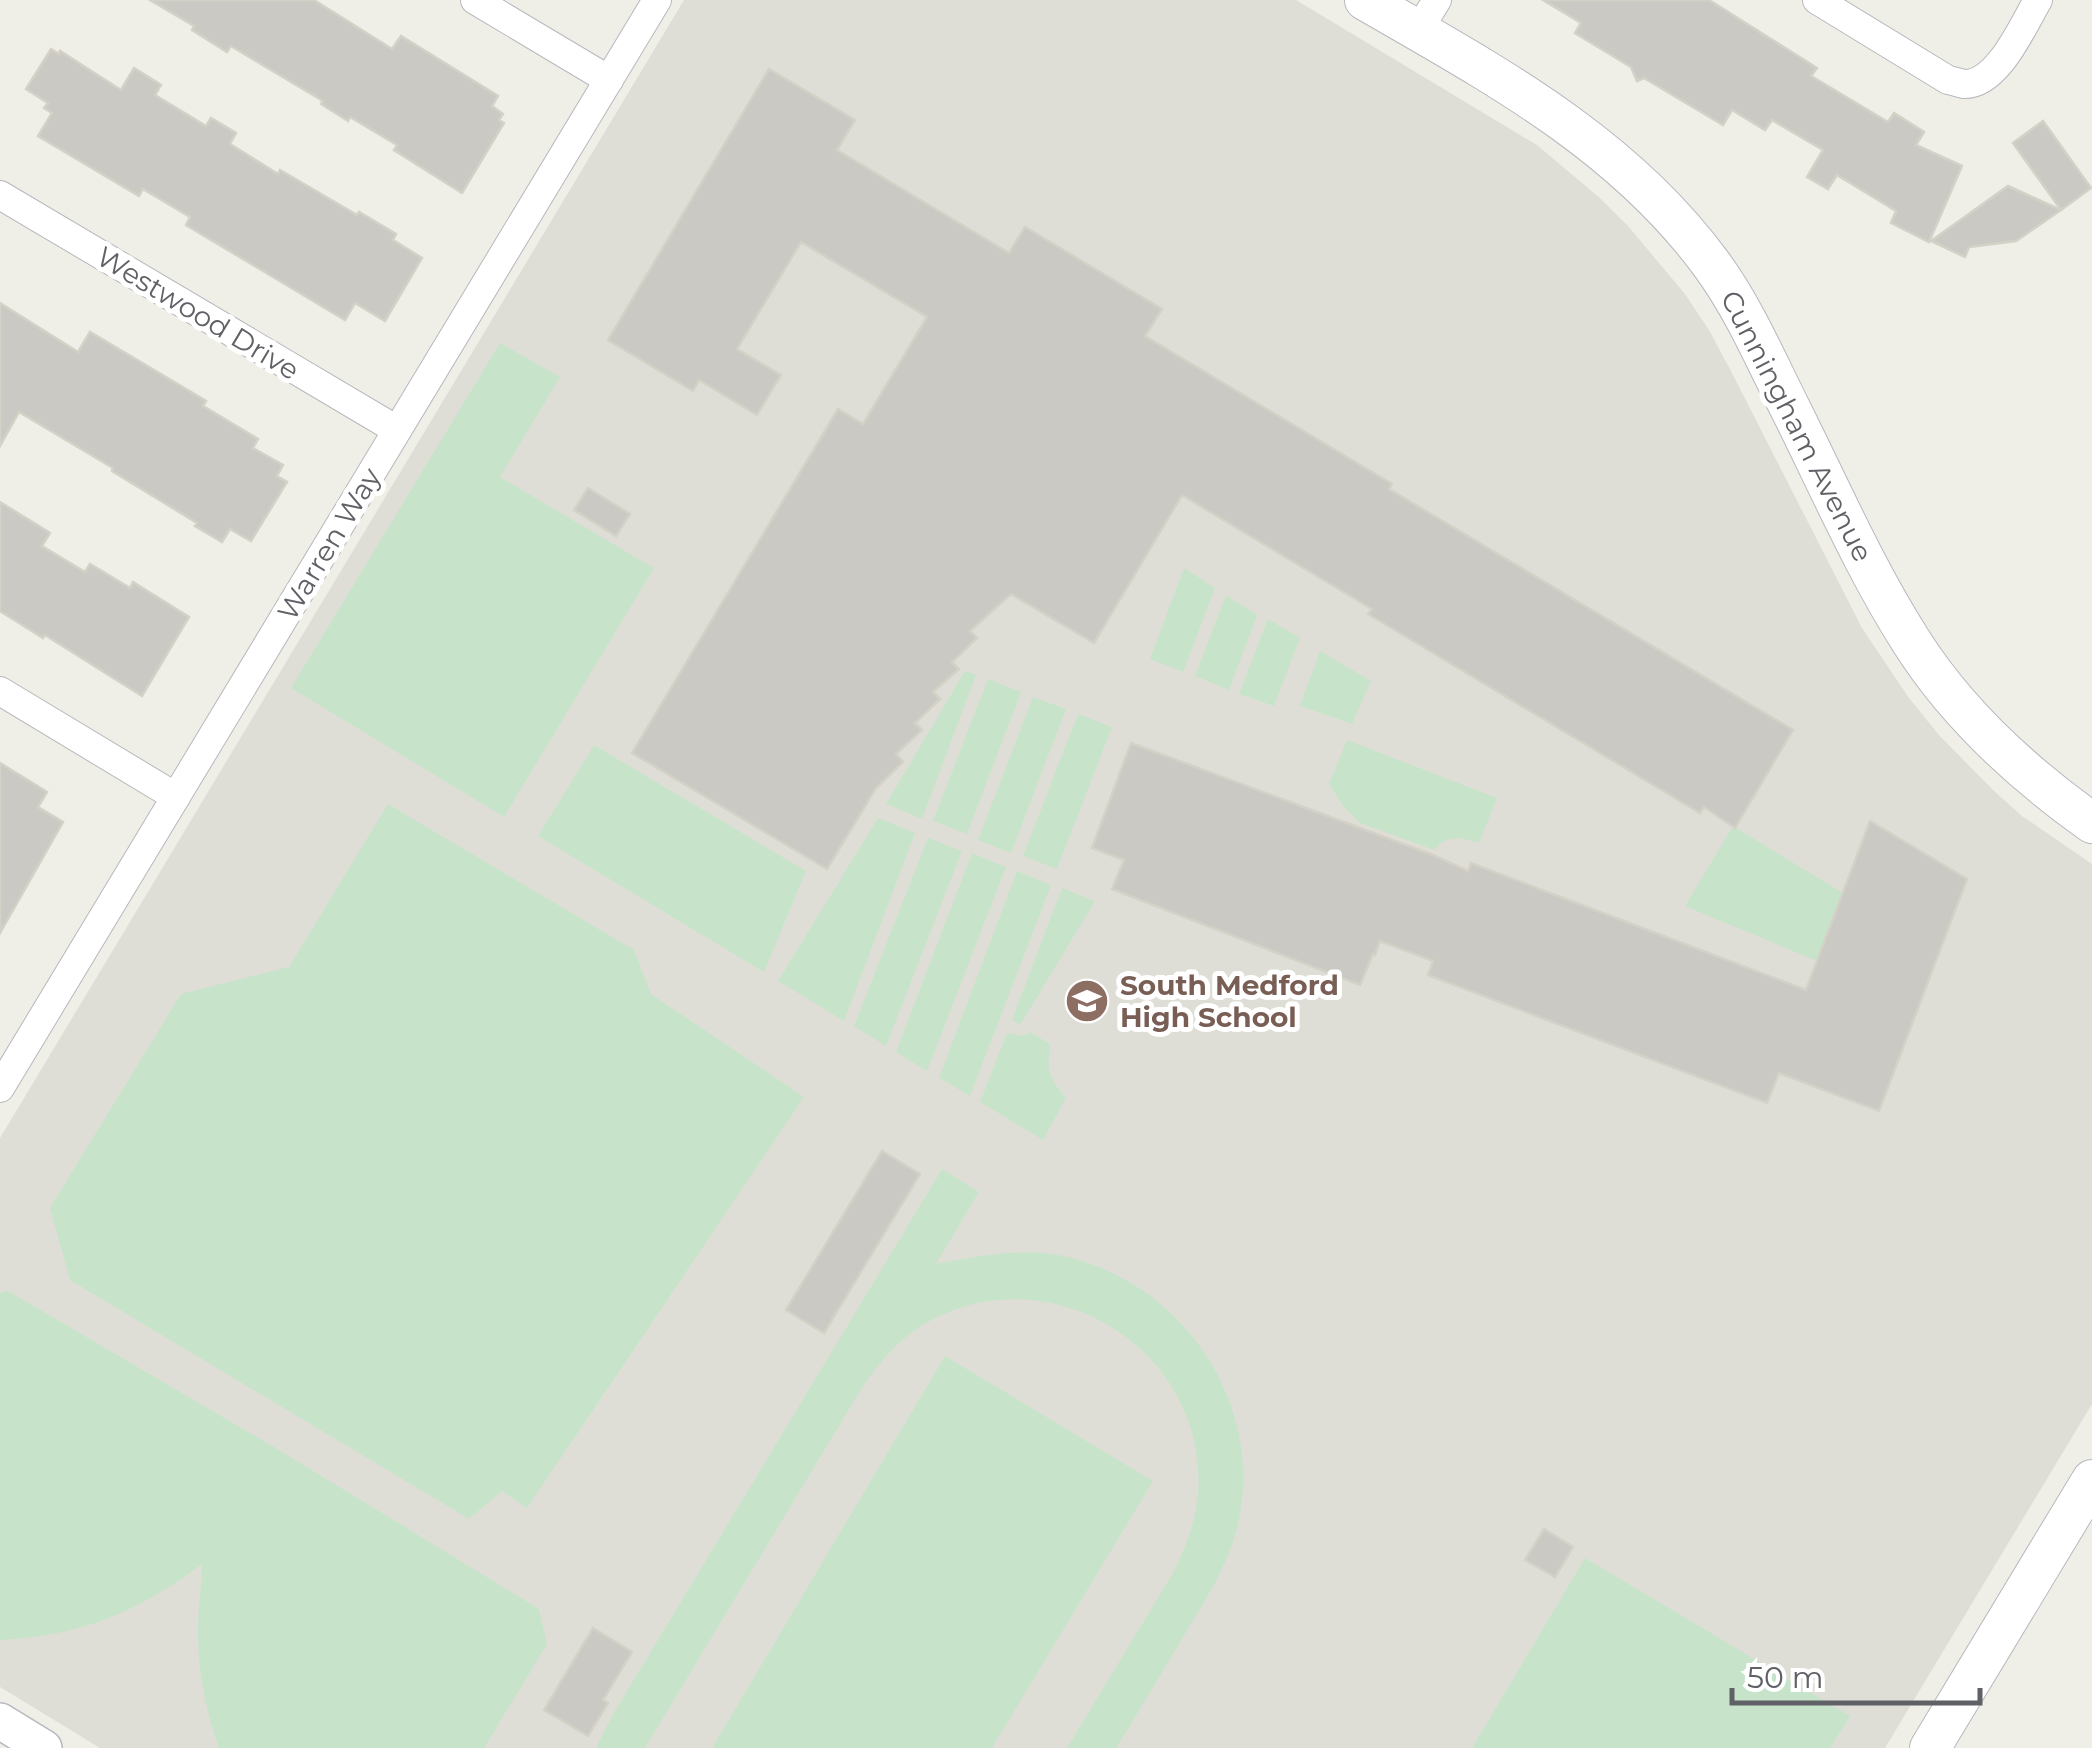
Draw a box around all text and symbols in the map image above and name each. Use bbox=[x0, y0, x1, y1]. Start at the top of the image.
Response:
street label: Westwood Drive bbox=[91, 239, 305, 387]
street label: Cunningham Avenue bbox=[1714, 285, 1880, 567]
street label: Warren Way bbox=[270, 461, 388, 626]
place label: South Medford High School bbox=[1120, 968, 1339, 1034]
school or university icon: South Medford High School bbox=[1064, 978, 1110, 1024]
scale bar bbox=[1732, 1643, 1980, 1705]
text: 50 m bbox=[1747, 1659, 1824, 1696]

